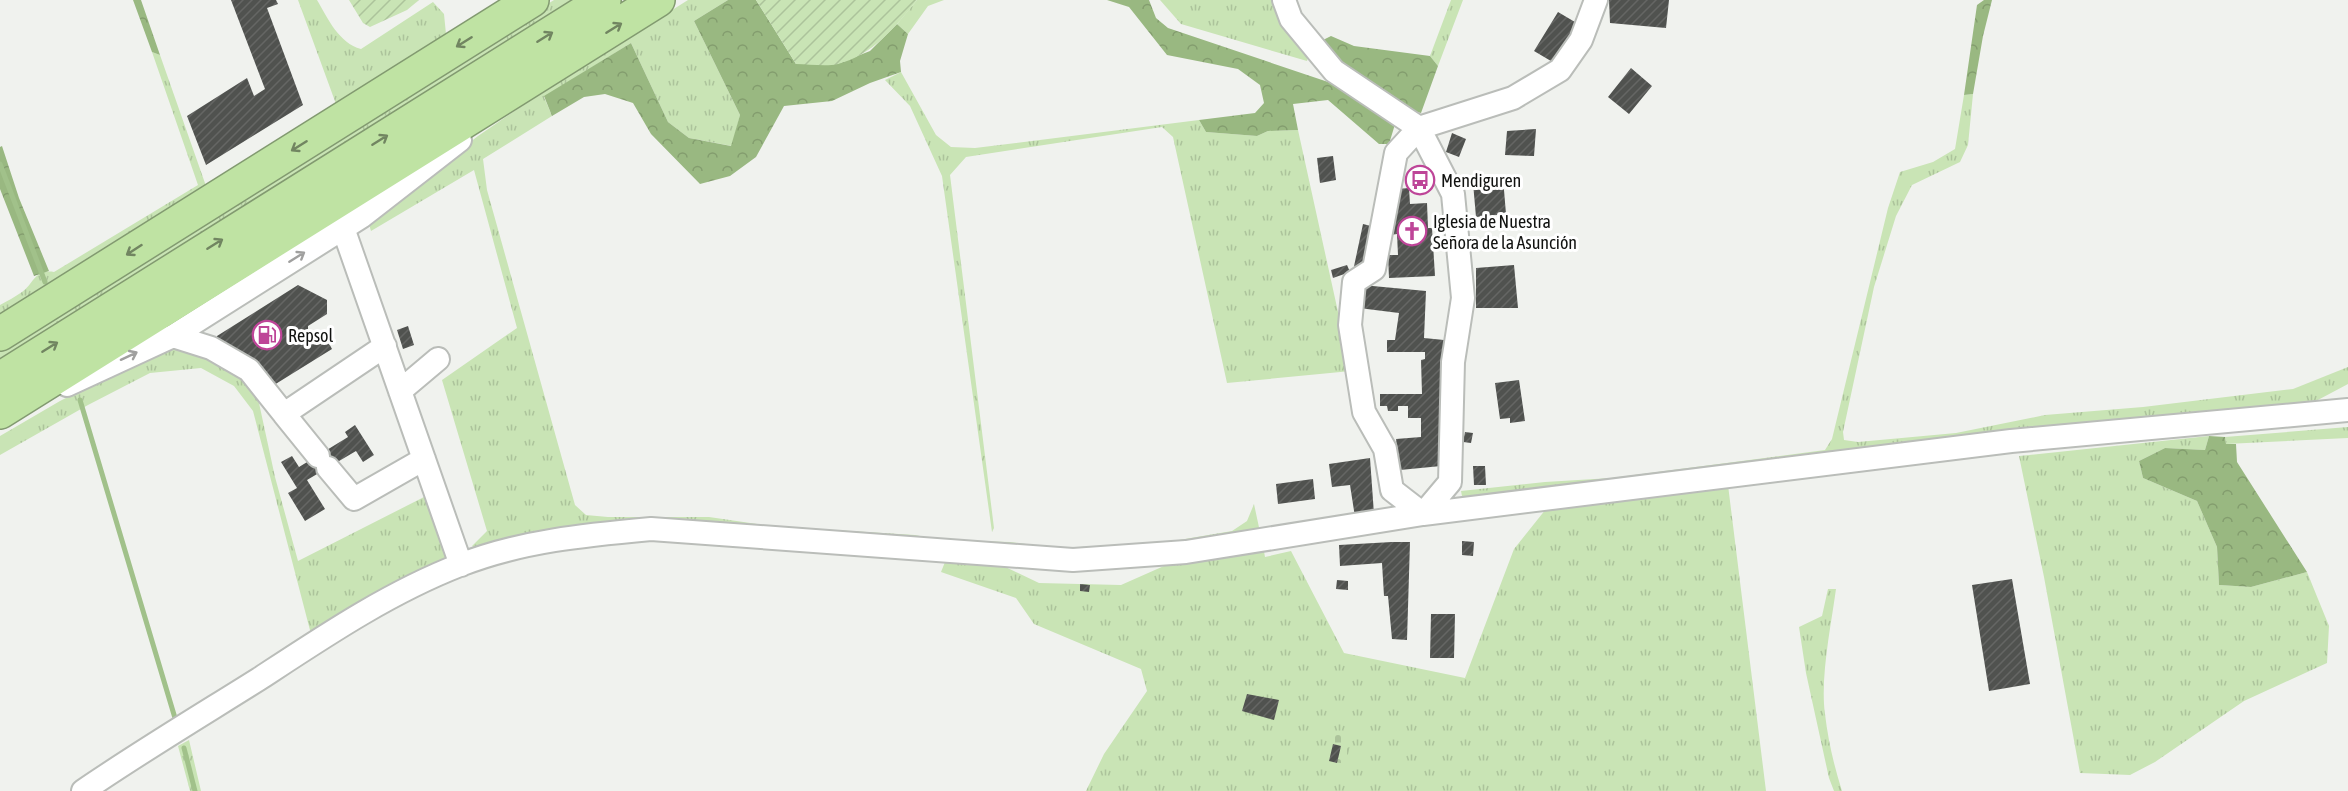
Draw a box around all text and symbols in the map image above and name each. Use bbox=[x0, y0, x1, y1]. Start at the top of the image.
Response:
one-way arrow bbox=[605, 21, 622, 33]
one-way arrow bbox=[536, 30, 553, 42]
one-way arrow bbox=[456, 36, 473, 49]
one-way arrow bbox=[371, 134, 388, 146]
one-way arrow bbox=[291, 140, 308, 152]
bus stop icon: Mendiguren bbox=[1404, 164, 1436, 196]
place label: Mendiguren bbox=[1441, 170, 1521, 191]
place label: Iglesia de Nuestra Señora de la Asunción bbox=[1433, 211, 1577, 253]
church icon: Iglesia de Nuestra Señora de la Asunción bbox=[1396, 215, 1428, 247]
one-way arrow bbox=[206, 237, 223, 249]
one-way arrow bbox=[126, 244, 143, 257]
one-way arrow bbox=[288, 251, 305, 263]
fuel station icon: Repsol bbox=[251, 319, 283, 351]
place label: Repsol bbox=[288, 325, 334, 346]
one-way arrow bbox=[41, 341, 58, 354]
one-way arrow bbox=[120, 350, 138, 362]

